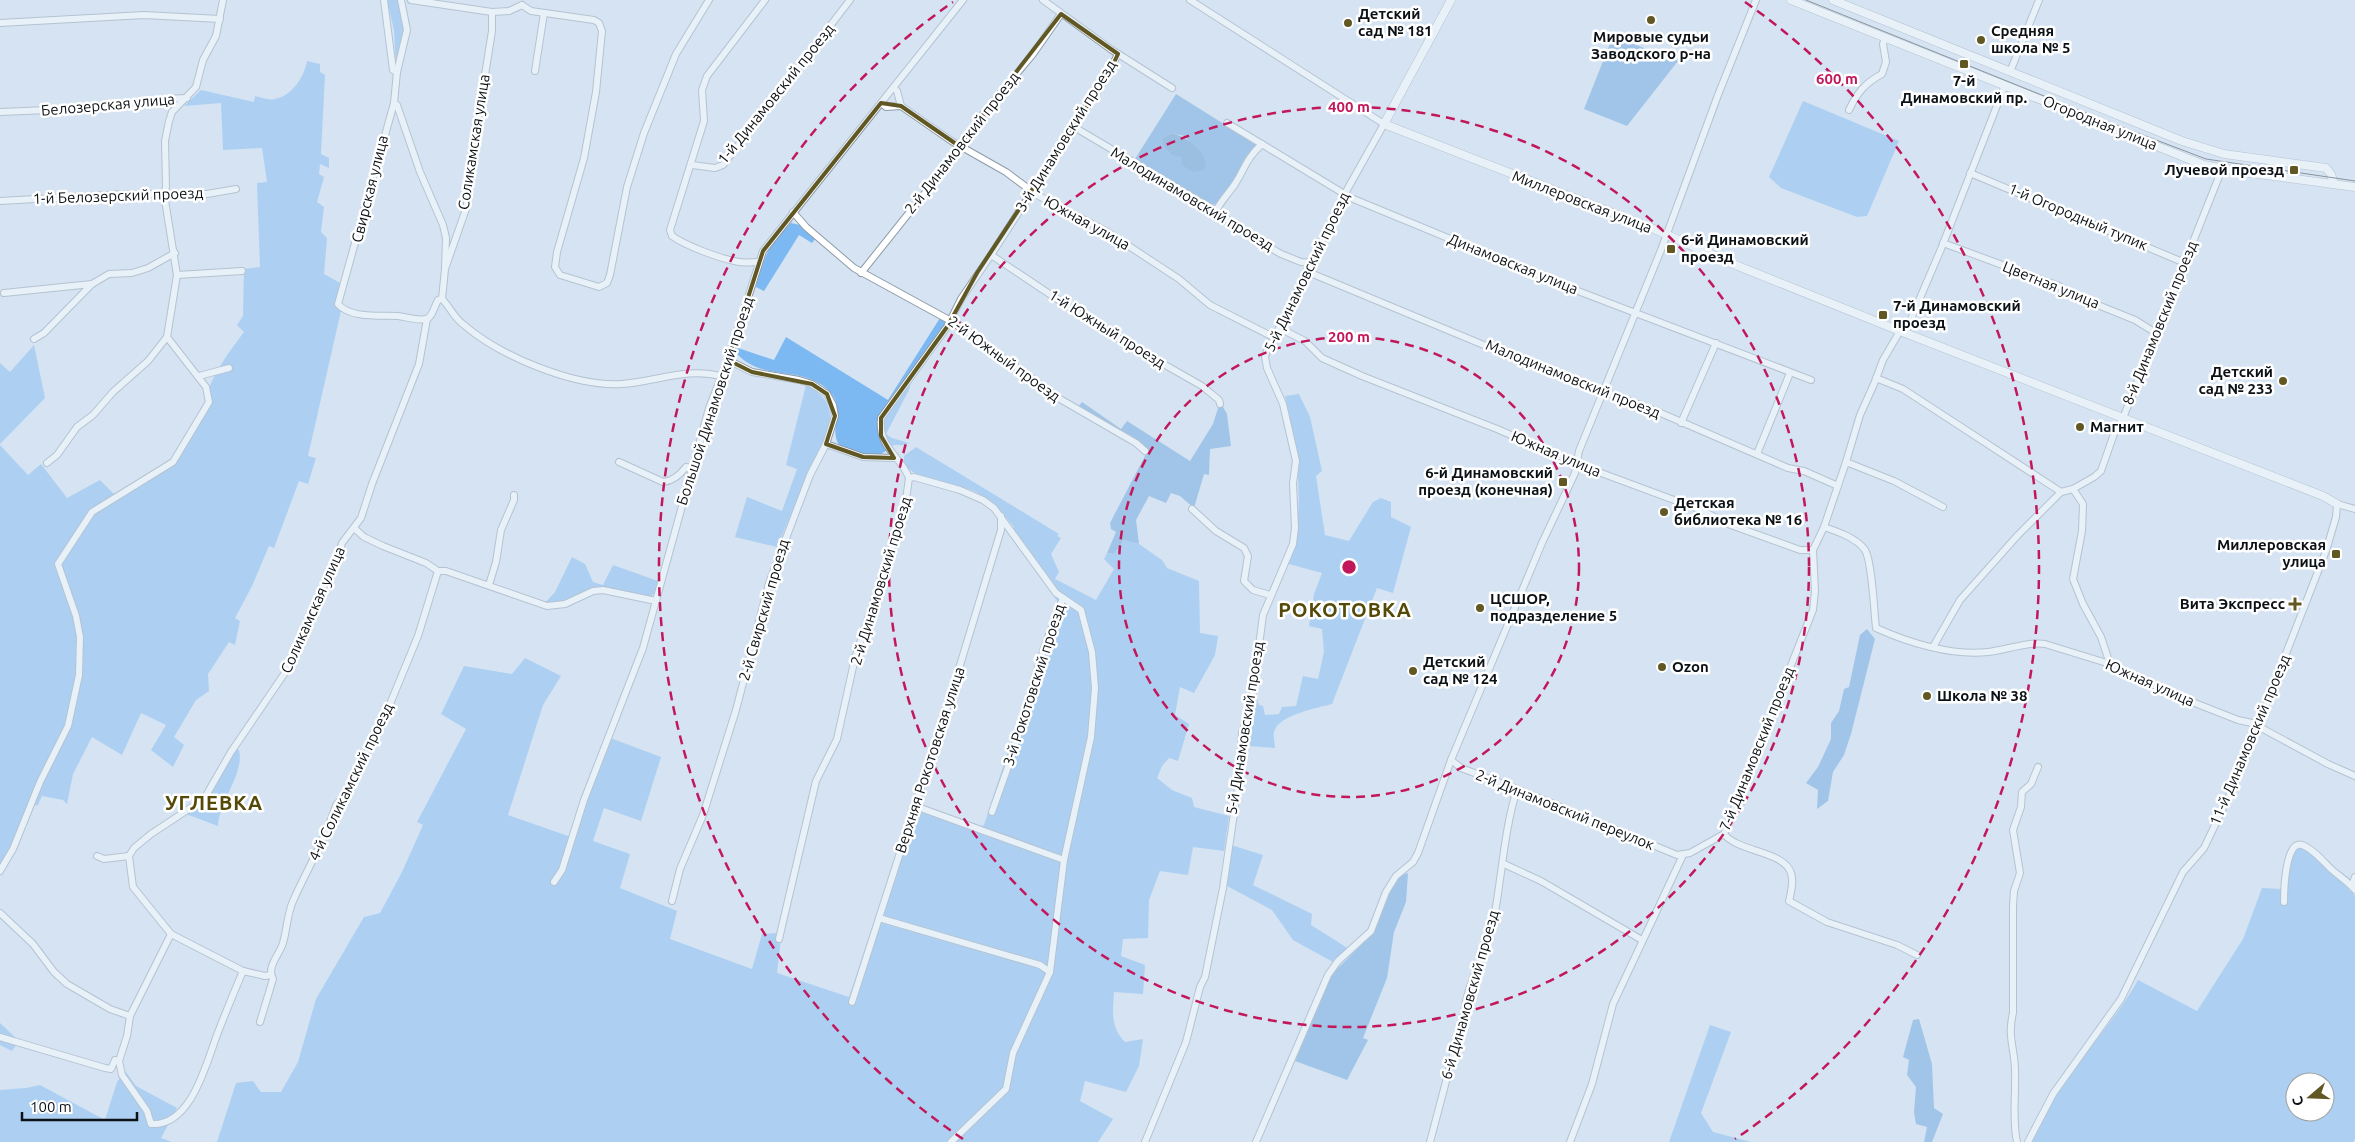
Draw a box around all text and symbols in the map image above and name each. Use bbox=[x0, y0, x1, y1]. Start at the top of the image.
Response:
place label: Детский сад № 181 bbox=[1358, 5, 1433, 39]
marker: Мировые судьи Заводского р-на bbox=[1645, 14, 1657, 26]
marker: Детский сад № 181 bbox=[1342, 17, 1354, 29]
street label: 1-й Динамовский проезд bbox=[714, 20, 837, 167]
place label: Средняя школа № 5 bbox=[1991, 22, 2071, 56]
place label: Мировые судьи Заводского р-на bbox=[1591, 28, 1711, 62]
marker: Средняя школа № 5 bbox=[1975, 34, 1987, 46]
street label: 3-й Динамовский проезд bbox=[1012, 57, 1119, 215]
marker: 7-й Динамовский пр. bbox=[1958, 58, 1970, 70]
street label: 2-й Динамовский проезд bbox=[901, 68, 1022, 217]
text: 600 m bbox=[1816, 70, 1858, 87]
place label: 7-й Динамовский пр. bbox=[1901, 72, 2028, 106]
street label: Соликамская улица bbox=[454, 73, 493, 211]
street label: Белозерская улица bbox=[40, 90, 176, 119]
street label: Огородная улица bbox=[2041, 92, 2160, 153]
text: 400 m bbox=[1328, 98, 1370, 115]
street label: Свирская улица bbox=[348, 133, 391, 244]
street label: Малодинамовский проезд bbox=[1108, 143, 1277, 254]
place label: Лучевой проезд bbox=[2164, 161, 2284, 178]
marker: Лучевой проезд bbox=[2288, 164, 2300, 176]
street label: Миллеровская улица bbox=[1510, 167, 1655, 236]
street label: 1-й Огородный тупик bbox=[2006, 179, 2151, 254]
street label: 1-й Белозерский проезд bbox=[32, 184, 204, 207]
street label: 5-й Динамовский проезд bbox=[1261, 189, 1353, 354]
street label: Южная улица bbox=[1041, 192, 1133, 253]
street label: Динамовская улица bbox=[1446, 230, 1581, 297]
place label: 6-й Динамовский проезд bbox=[1681, 231, 1809, 265]
street label: 8-й Динамовский проезд bbox=[2119, 238, 2200, 407]
marker: 6-й Динамовский проезд bbox=[1665, 243, 1677, 255]
street label: Цветная улица bbox=[2000, 257, 2102, 312]
street label: 1-й Южный проезд bbox=[1046, 286, 1169, 371]
street label: Большой Динамовский проезд bbox=[673, 294, 756, 507]
place label: 7-й Динамовский проезд bbox=[1893, 297, 2021, 331]
marker: 7-й Динамовский проезд bbox=[1877, 309, 1889, 321]
street label: 2-й Южный проезд bbox=[945, 312, 1064, 405]
text: 200 m bbox=[1328, 328, 1370, 345]
street label: Малодинамовский проезд bbox=[1483, 336, 1663, 421]
place label: Детский сад № 233 bbox=[2198, 363, 2273, 397]
marker: Детский сад № 233 bbox=[2277, 375, 2289, 387]
place label: Магнит bbox=[2090, 418, 2144, 435]
marker: Магнит bbox=[2074, 421, 2086, 433]
street label: Южная улица bbox=[1509, 427, 1603, 480]
place label: 6-й Динамовский проезд (конечная) bbox=[1418, 464, 1553, 498]
marker: 6-й Динамовский проезд (конечная) bbox=[1557, 476, 1569, 488]
street label: 2-й Динамовский проезд bbox=[847, 494, 914, 667]
place label: Детская библиотека № 16 bbox=[1674, 494, 1802, 528]
marker: Детская библиотека № 16 bbox=[1658, 506, 1670, 518]
place label: Миллеровская улица bbox=[2217, 536, 2326, 570]
street label: 2-й Свирский проезд bbox=[735, 537, 792, 683]
street label: Соликамская улица bbox=[277, 544, 348, 676]
marker: Миллеровская улица bbox=[2330, 548, 2342, 560]
centre of rings bbox=[1340, 558, 1358, 576]
place label: ЦСШОР, подразделение 5 bbox=[1490, 590, 1617, 624]
place label: Вита Экспресс bbox=[2180, 595, 2285, 612]
district label: РОКОТОВКА bbox=[1278, 598, 1412, 621]
marker: Вита Экспресс bbox=[2289, 598, 2301, 610]
street label: 3-й Рокотовский проезд bbox=[999, 602, 1068, 768]
marker: ЦСШОР, подразделение 5 bbox=[1474, 602, 1486, 614]
street label: 5-й Динамовский проезд bbox=[1222, 640, 1267, 816]
street label: 11-й Динамовский проезд bbox=[2206, 652, 2293, 828]
place label: Детский сад № 124 bbox=[1423, 653, 1498, 687]
street label: Южная улица bbox=[2103, 655, 2197, 710]
place label: Ozon bbox=[1672, 658, 1709, 675]
marker: Ozon bbox=[1656, 661, 1668, 673]
street label: 7-й Динамовский проезд bbox=[1716, 664, 1797, 833]
street label: Верхняя Рокотовская улица bbox=[891, 665, 968, 855]
marker: Детский сад № 124 bbox=[1407, 665, 1419, 677]
place label: Школа № 38 bbox=[1937, 687, 2027, 704]
marker: Школа № 38 bbox=[1921, 690, 1933, 702]
street label: 4-й Соликамский проезд bbox=[305, 700, 396, 863]
street label: 2-й Динамовский переулок bbox=[1473, 766, 1657, 853]
district label: УГЛЕВКА bbox=[165, 791, 263, 814]
street label: 6-й Динамовский проезд bbox=[1437, 908, 1502, 1081]
north arrow bbox=[2285, 1072, 2335, 1122]
scale bar bbox=[22, 1090, 138, 1122]
text: С bbox=[2289, 1094, 2307, 1108]
text: 100 m bbox=[30, 1098, 72, 1115]

